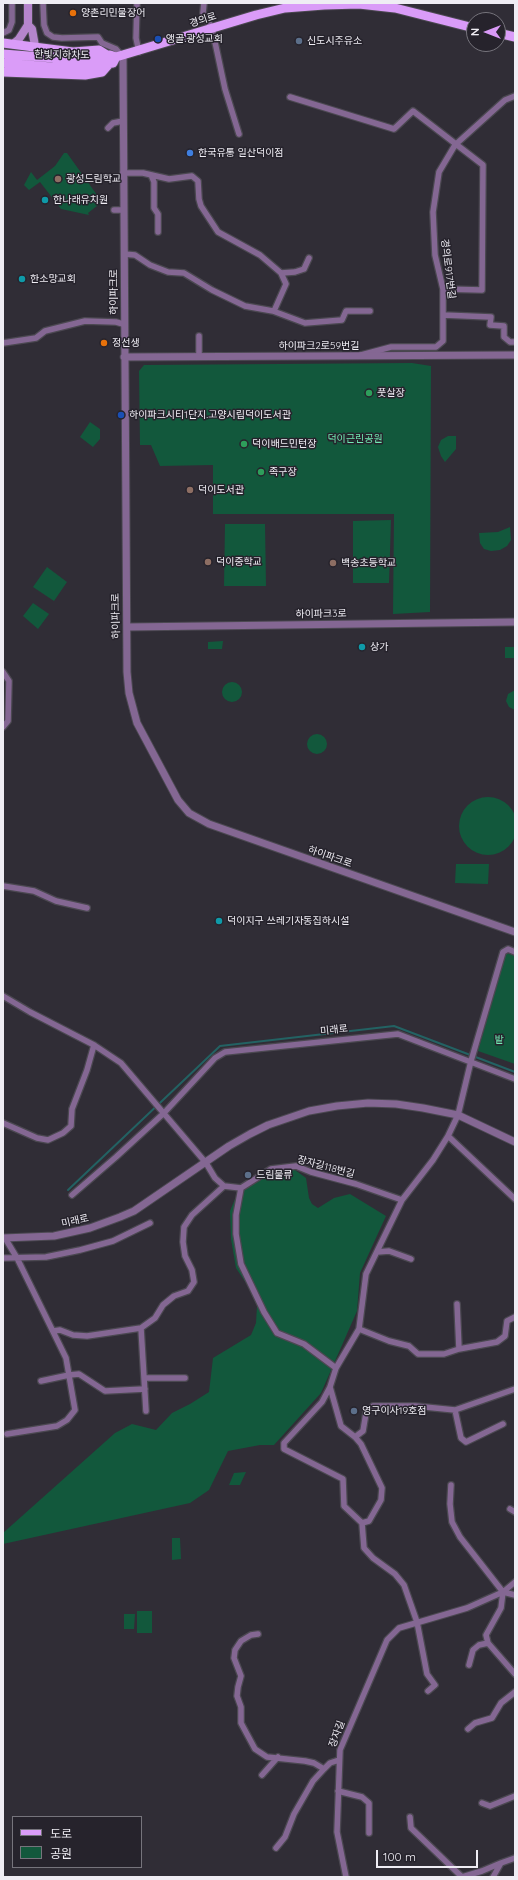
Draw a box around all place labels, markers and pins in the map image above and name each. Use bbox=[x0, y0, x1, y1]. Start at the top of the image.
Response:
place label: 양촌리민물장어 bbox=[81, 7, 145, 19]
marker: 양촌리민물장어 bbox=[68, 8, 78, 18]
place label: 앵골.광성교회 bbox=[166, 33, 223, 45]
marker: 앵골.광성교회 bbox=[153, 34, 163, 44]
place label: 신도시주유소 bbox=[307, 35, 362, 47]
marker: 신도시주유소 bbox=[294, 36, 304, 46]
place label: 한국유통 일산덕이점 bbox=[198, 147, 284, 159]
marker: 한국유통 일산덕이점 bbox=[185, 148, 195, 158]
place label: 광성드림학교 bbox=[66, 173, 121, 185]
marker: 광성드림학교 bbox=[53, 174, 63, 184]
place label: 한나래유치원 bbox=[53, 194, 108, 206]
marker: 한나래유치원 bbox=[40, 195, 50, 205]
place label: 한소망교회 bbox=[30, 273, 76, 285]
marker: 한소망교회 bbox=[17, 274, 27, 284]
place label: 정선생 bbox=[112, 337, 140, 349]
marker: 정선생 bbox=[99, 338, 109, 348]
place label: 풋살장 bbox=[377, 387, 405, 399]
marker: 풋살장 bbox=[364, 388, 374, 398]
place label: 하이파크시티1단지.고양시립덕이도서관 bbox=[129, 409, 291, 421]
marker: 하이파크시티1단지.고양시립덕이도서관 bbox=[116, 410, 126, 420]
place label: 덕이배드민턴장 bbox=[252, 438, 316, 450]
marker: 덕이배드민턴장 bbox=[239, 439, 249, 449]
place label: 족구장 bbox=[269, 466, 297, 478]
marker: 족구장 bbox=[256, 467, 266, 477]
place label: 덕이도서관 bbox=[198, 484, 244, 496]
marker: 덕이도서관 bbox=[185, 485, 195, 495]
place label: 덕이중학교 bbox=[216, 556, 262, 568]
marker: 덕이중학교 bbox=[203, 557, 213, 567]
place label: 백송초등학교 bbox=[341, 557, 396, 569]
marker: 백송초등학교 bbox=[328, 558, 338, 568]
place label: 상가 bbox=[370, 641, 388, 653]
marker: 상가 bbox=[357, 642, 367, 652]
place label: 덕이지구 쓰레기자동집하시설 bbox=[227, 915, 349, 927]
marker: 덕이지구 쓰레기자동집하시설 bbox=[214, 916, 224, 926]
place label: 드림물류 bbox=[256, 1169, 293, 1181]
marker: 드림물류 bbox=[243, 1170, 253, 1180]
place label: 영구이사19호점 bbox=[362, 1405, 426, 1417]
marker: 영구이사19호점 bbox=[349, 1406, 359, 1416]

